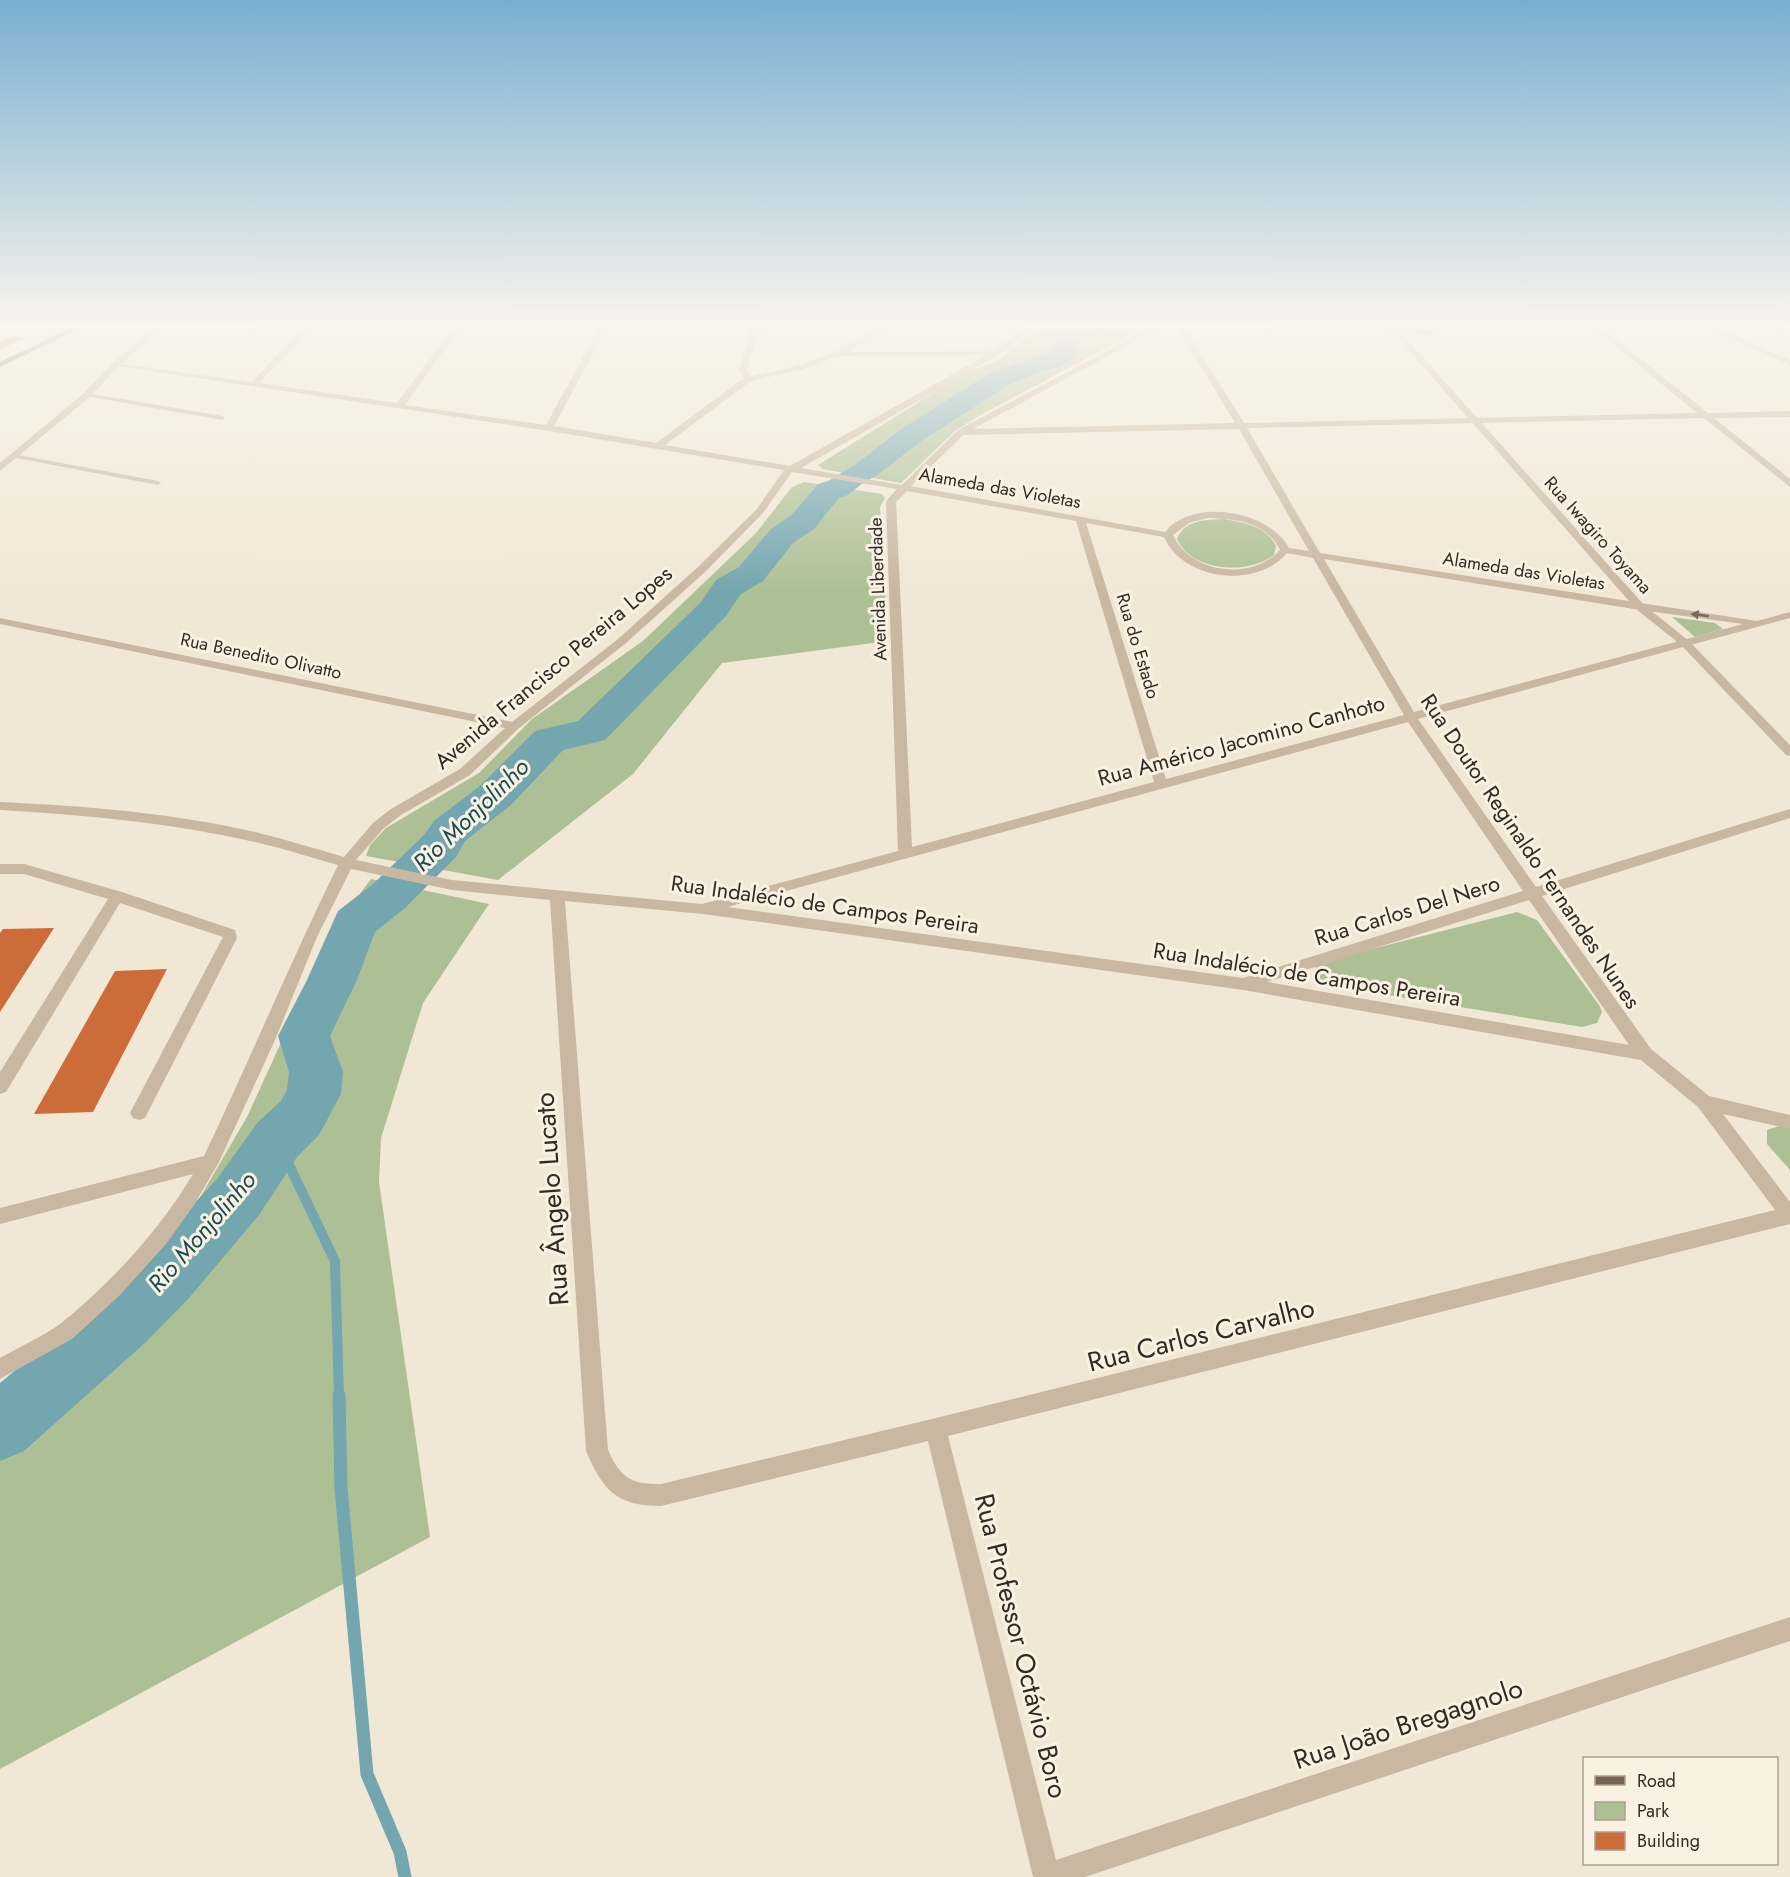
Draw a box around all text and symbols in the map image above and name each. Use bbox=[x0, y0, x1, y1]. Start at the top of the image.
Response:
street label: Alameda das Violetas bbox=[917, 461, 1083, 515]
street label: Rua Iwagiro Toyama bbox=[1538, 470, 1658, 600]
street label: Avenida Liberdade bbox=[863, 517, 893, 661]
street label: Alameda das Violetas bbox=[1441, 545, 1607, 597]
street label: Avenida Francisco Pereira Lopes bbox=[427, 558, 679, 776]
street label: Rua do Estado bbox=[1110, 590, 1166, 702]
one-way arrow bbox=[1691, 611, 1710, 620]
street label: Rua Benedito Olivatto bbox=[178, 626, 344, 686]
street label: Rua Américo Jacomino Canhoto bbox=[1094, 686, 1388, 794]
street label: Rua Doutor Reginaldo Fernandes Nunes bbox=[1413, 687, 1649, 1015]
water label: Rio Monjolinho bbox=[405, 750, 537, 879]
street label: Rua Indalécio de Campos Pereira bbox=[669, 867, 981, 941]
street label: Rua Carlos Del Nero bbox=[1310, 867, 1504, 953]
street label: Rua Indalécio de Campos Pereira bbox=[1151, 934, 1463, 1014]
street label: Rua Ângelo Lucato bbox=[525, 1091, 578, 1307]
water label: Rio Monjolinho bbox=[139, 1163, 264, 1300]
street label: Rua Carlos Carvalho bbox=[1083, 1287, 1318, 1382]
street label: Rua Professor Octávio Boro bbox=[965, 1490, 1078, 1802]
street label: Rua João Bregagnolo bbox=[1288, 1668, 1528, 1779]
legend bbox=[1583, 1757, 1778, 1865]
text: Road bbox=[1637, 1768, 1676, 1794]
text: Park bbox=[1637, 1798, 1669, 1824]
text: Building bbox=[1637, 1828, 1700, 1854]

